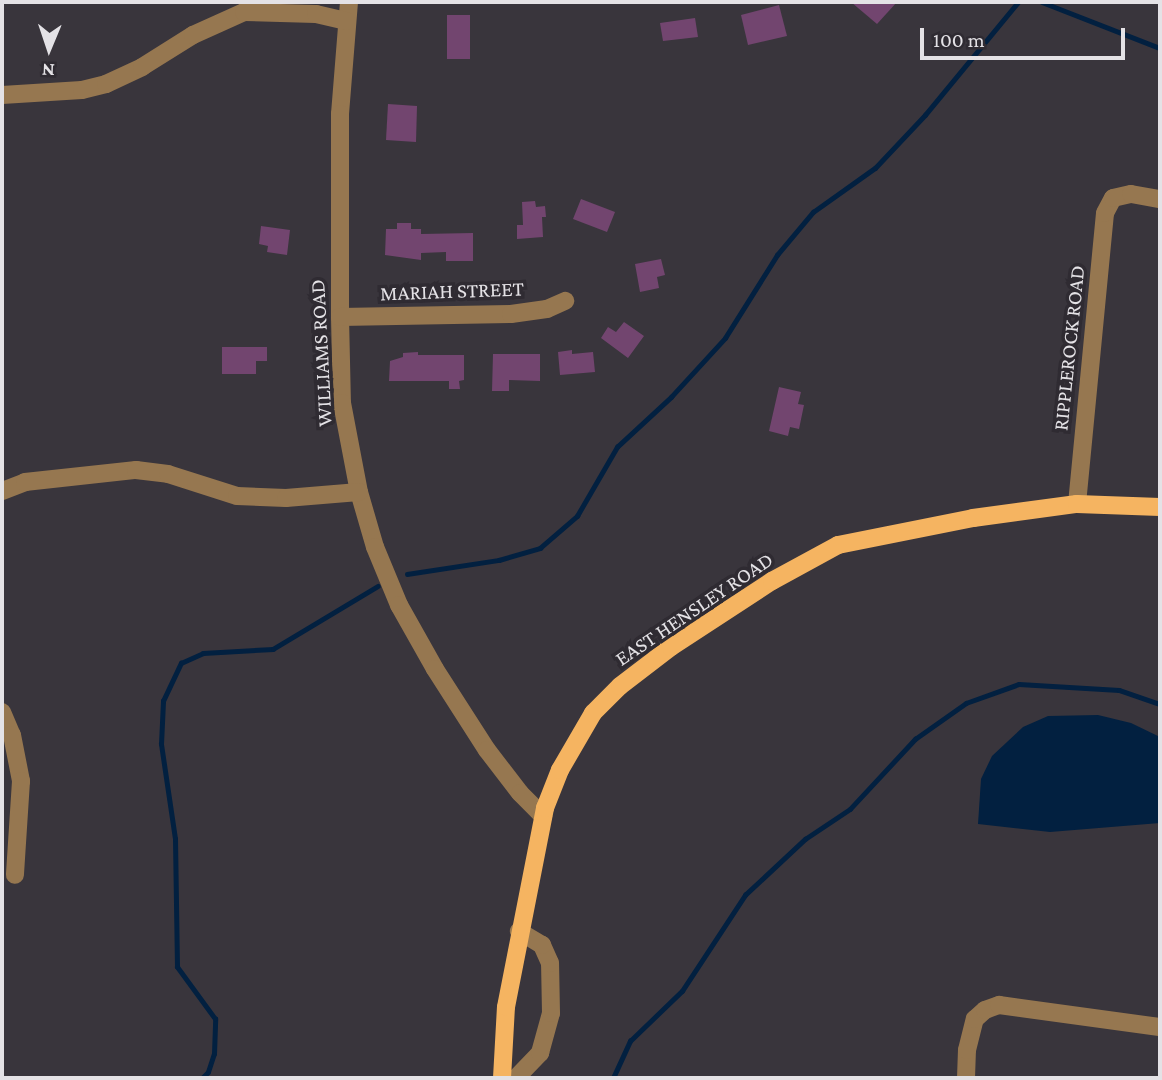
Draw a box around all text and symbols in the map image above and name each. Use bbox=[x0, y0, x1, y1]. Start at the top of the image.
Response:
north arrow bbox=[14, 14, 84, 84]
scale bar bbox=[924, 14, 1129, 58]
text: 100 m bbox=[933, 28, 985, 52]
text: N bbox=[41, 60, 55, 81]
street label: RIPPLEROCK ROAD bbox=[1048, 264, 1090, 432]
street label: MARIAH STREET bbox=[380, 276, 524, 306]
street label: WILLIAMS ROAD bbox=[305, 279, 337, 427]
street label: EAST HENSLEY ROAD bbox=[610, 547, 778, 671]

